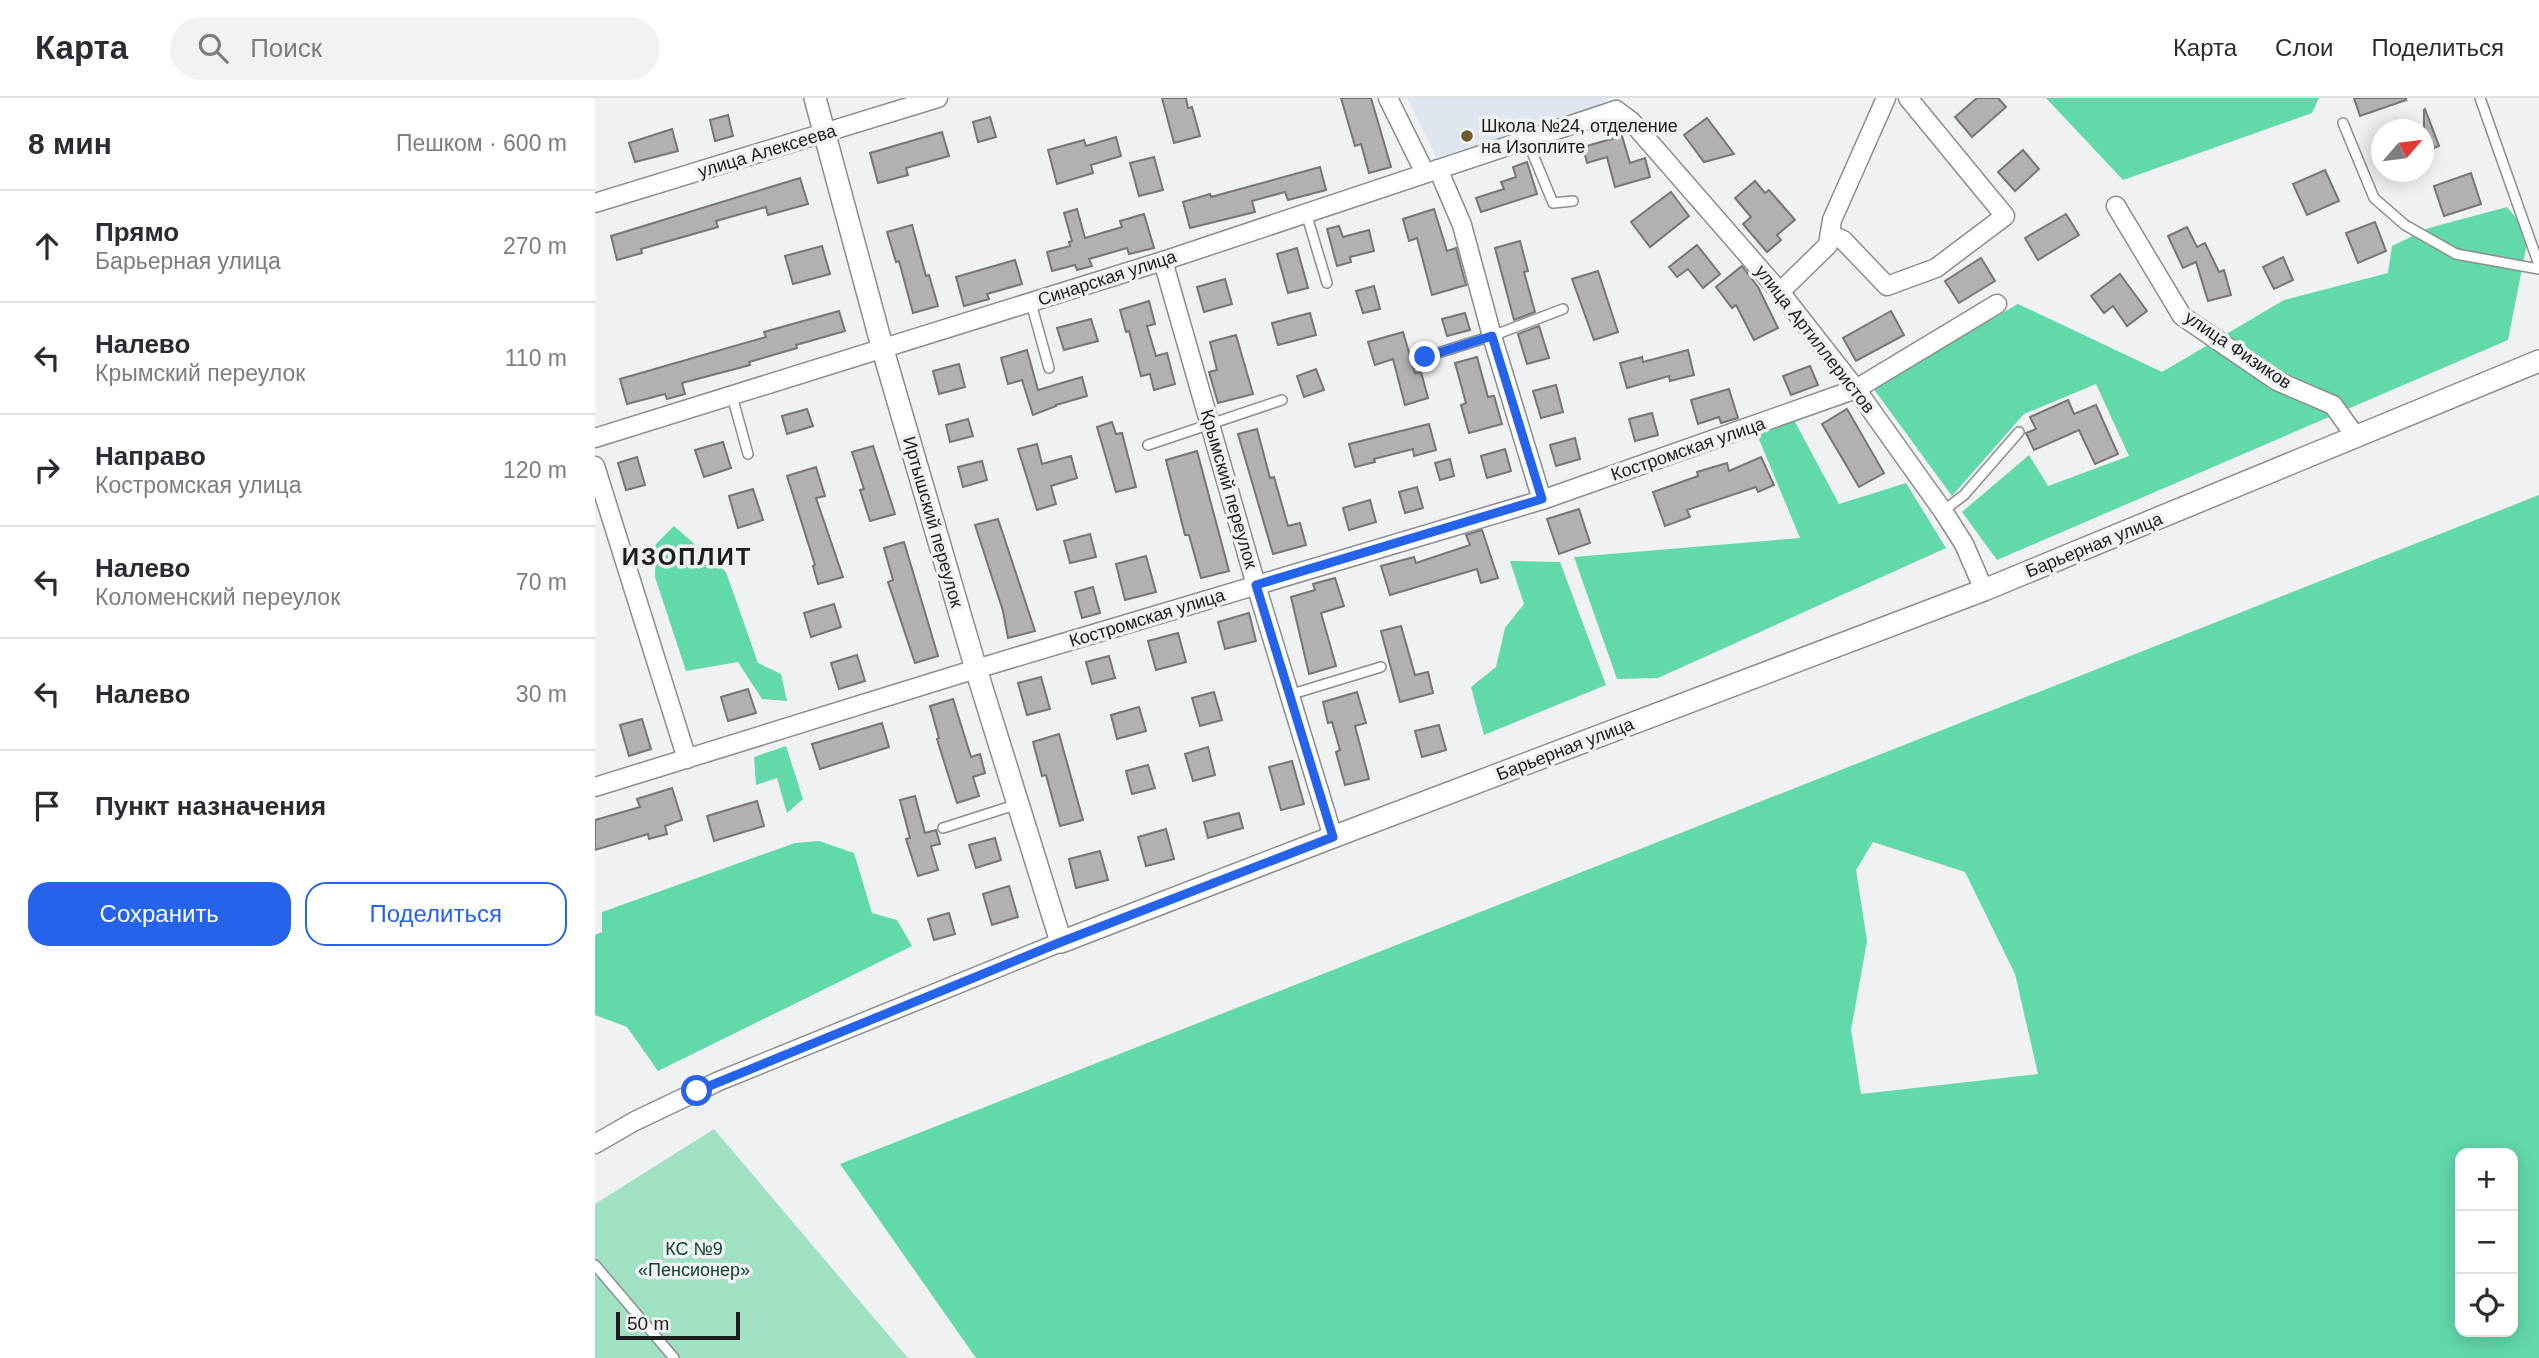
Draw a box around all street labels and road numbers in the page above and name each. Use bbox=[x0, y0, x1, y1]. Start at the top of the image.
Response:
street label: улица Алексеева bbox=[695, 120, 839, 182]
street label: Синарская улица bbox=[1035, 246, 1180, 310]
street label: улица Артиллеристов bbox=[1751, 261, 1879, 417]
street label: улица Физиков bbox=[2181, 307, 2295, 393]
street label: Крымский переулок bbox=[1197, 407, 1261, 571]
street label: Костромская улица bbox=[1608, 413, 1769, 485]
street label: Иртышский переулок bbox=[899, 434, 967, 610]
street label: Барьерная улица bbox=[2023, 508, 2166, 582]
street label: Костромская улица bbox=[1067, 585, 1228, 651]
street label: Барьерная улица bbox=[1494, 713, 1637, 784]

